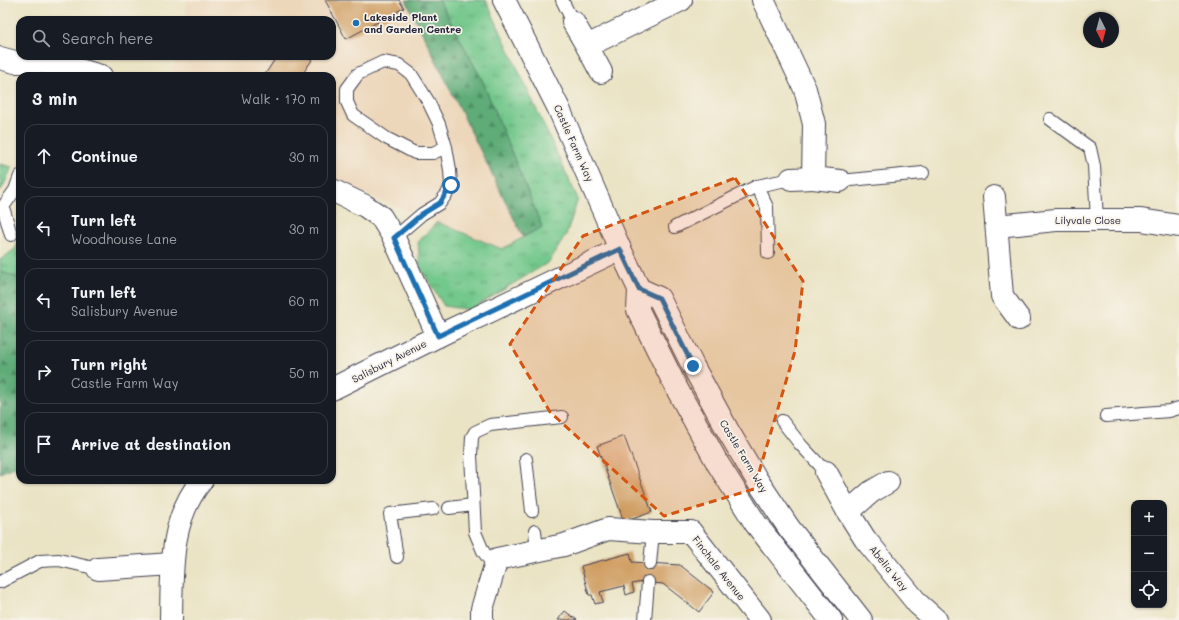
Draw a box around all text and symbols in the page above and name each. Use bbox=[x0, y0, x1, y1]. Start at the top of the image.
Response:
place label: Lakeside Plant and Garden Centre bbox=[364, 10, 461, 36]
north arrow bbox=[1083, 12, 1119, 48]
search box bbox=[16, 16, 336, 60]
marker: Lakeside Plant and Garden Centre bbox=[351, 18, 361, 28]
icon: search bbox=[30, 27, 52, 49]
text: Search here bbox=[62, 28, 153, 48]
text: 3 min bbox=[32, 87, 77, 109]
text: Walk · 170 m bbox=[241, 90, 320, 107]
street label: Castle Farm Way bbox=[551, 102, 597, 184]
icon: ahead bbox=[33, 145, 55, 167]
text: Continue bbox=[71, 146, 138, 166]
text: 30 m bbox=[289, 148, 319, 165]
route start bbox=[442, 176, 460, 194]
text: Turn left bbox=[71, 210, 136, 230]
street label: Lilyvale Close bbox=[1055, 213, 1121, 227]
icon: left bbox=[33, 217, 55, 239]
text: 30 m bbox=[289, 220, 319, 237]
text: Woodhouse Lane bbox=[71, 230, 177, 247]
text: Turn left bbox=[71, 282, 136, 302]
icon: left bbox=[33, 289, 55, 311]
text: 60 m bbox=[289, 292, 319, 309]
text: Salisbury Avenue bbox=[71, 302, 178, 319]
street label: Salisbury Avenue bbox=[349, 336, 429, 386]
text: Turn right bbox=[71, 354, 148, 374]
route end bbox=[684, 357, 702, 375]
icon: right bbox=[33, 361, 55, 383]
text: 50 m bbox=[289, 364, 319, 381]
text: Castle Farm Way bbox=[71, 374, 179, 391]
street label: Castle Farm Way bbox=[717, 417, 771, 495]
icon: arrive bbox=[33, 433, 55, 455]
text: Arrive at destination bbox=[71, 434, 231, 454]
map controls bbox=[1131, 500, 1167, 608]
button: + bbox=[1131, 500, 1167, 536]
street label: Finchale Avenue bbox=[689, 533, 749, 603]
button: − bbox=[1131, 536, 1167, 572]
street label: Abelia Way bbox=[866, 542, 912, 594]
button: locate bbox=[1131, 572, 1167, 608]

